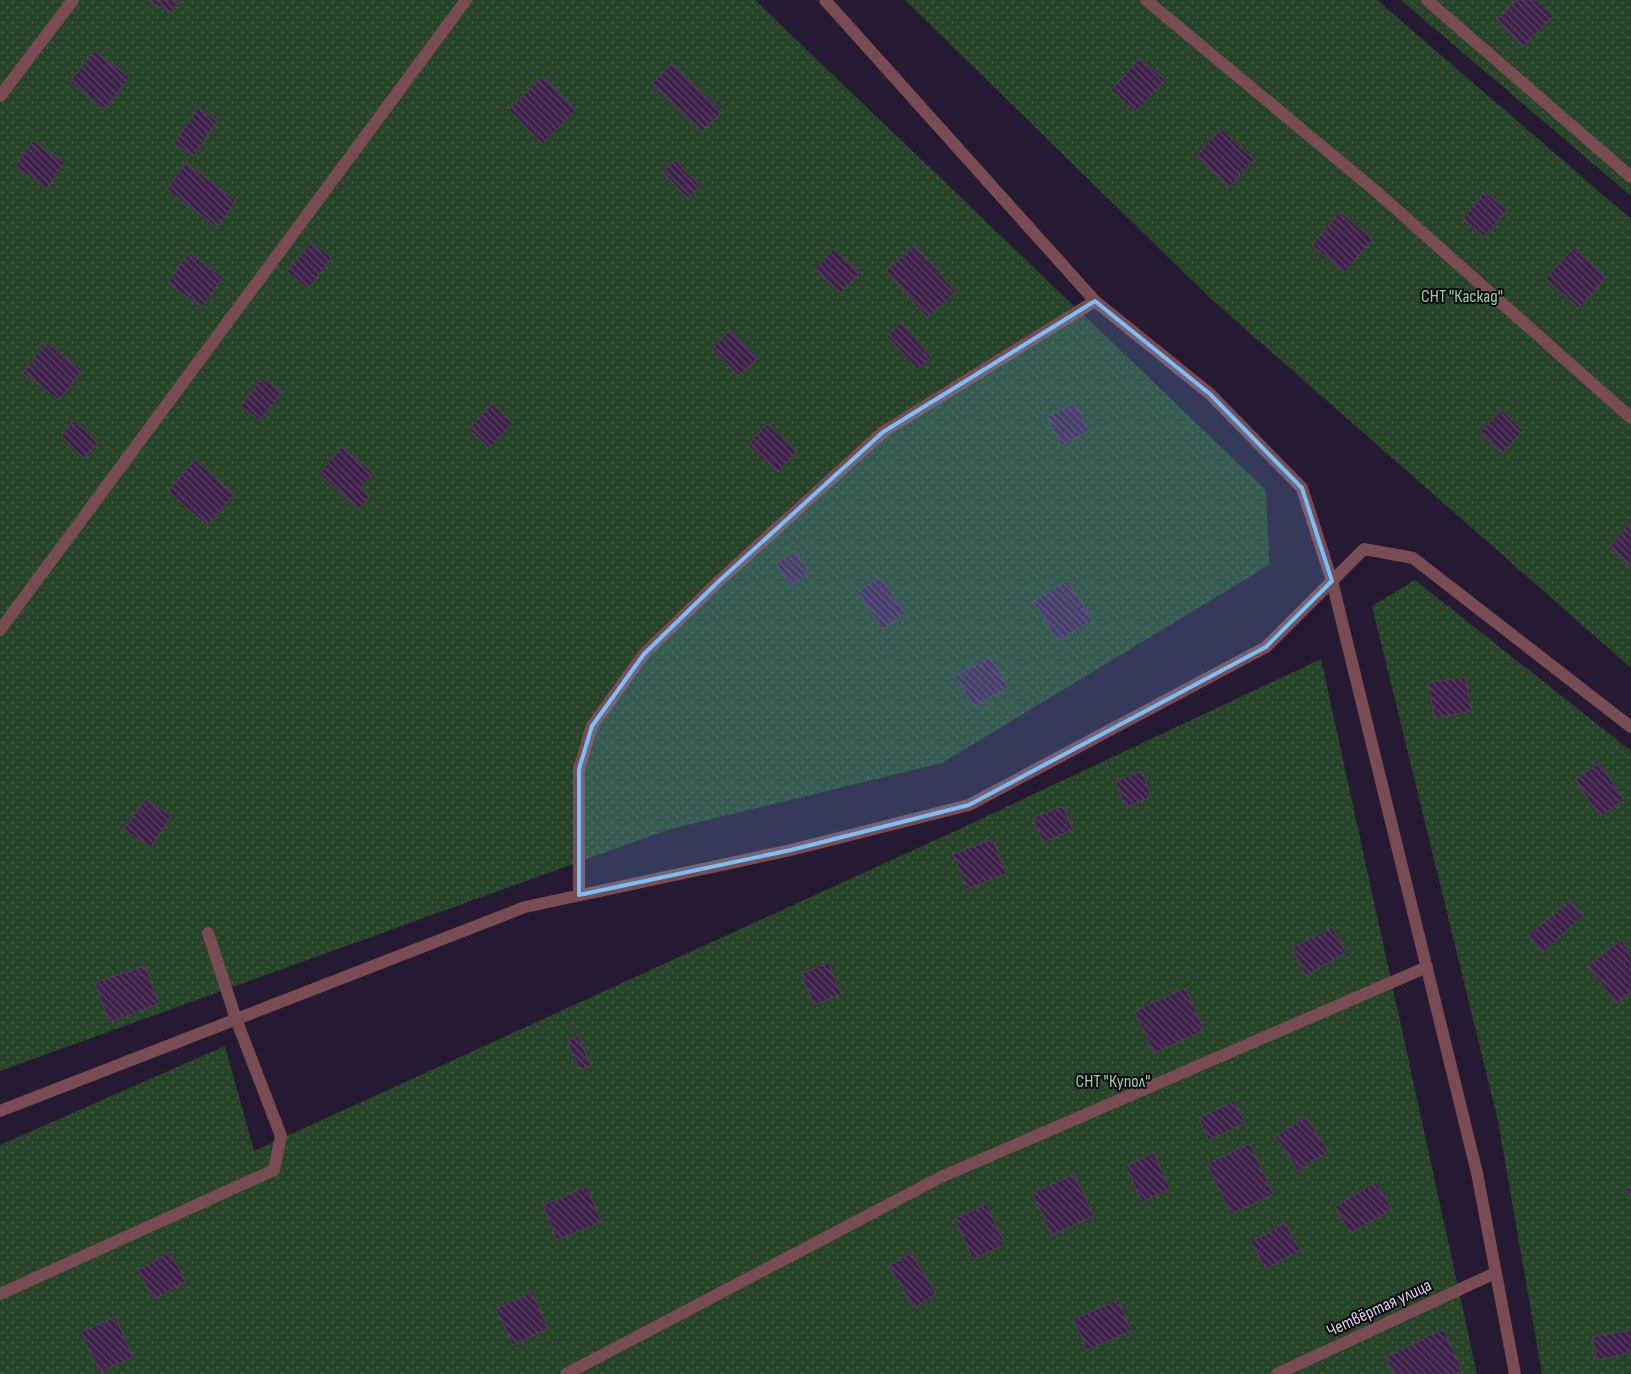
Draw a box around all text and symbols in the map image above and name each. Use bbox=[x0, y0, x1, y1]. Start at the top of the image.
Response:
park label: СНТ "Каскад" bbox=[1421, 286, 1503, 307]
park label: СНТ "Купол" bbox=[1076, 1071, 1150, 1092]
street label: Четвёртая улица bbox=[1323, 1275, 1435, 1341]

